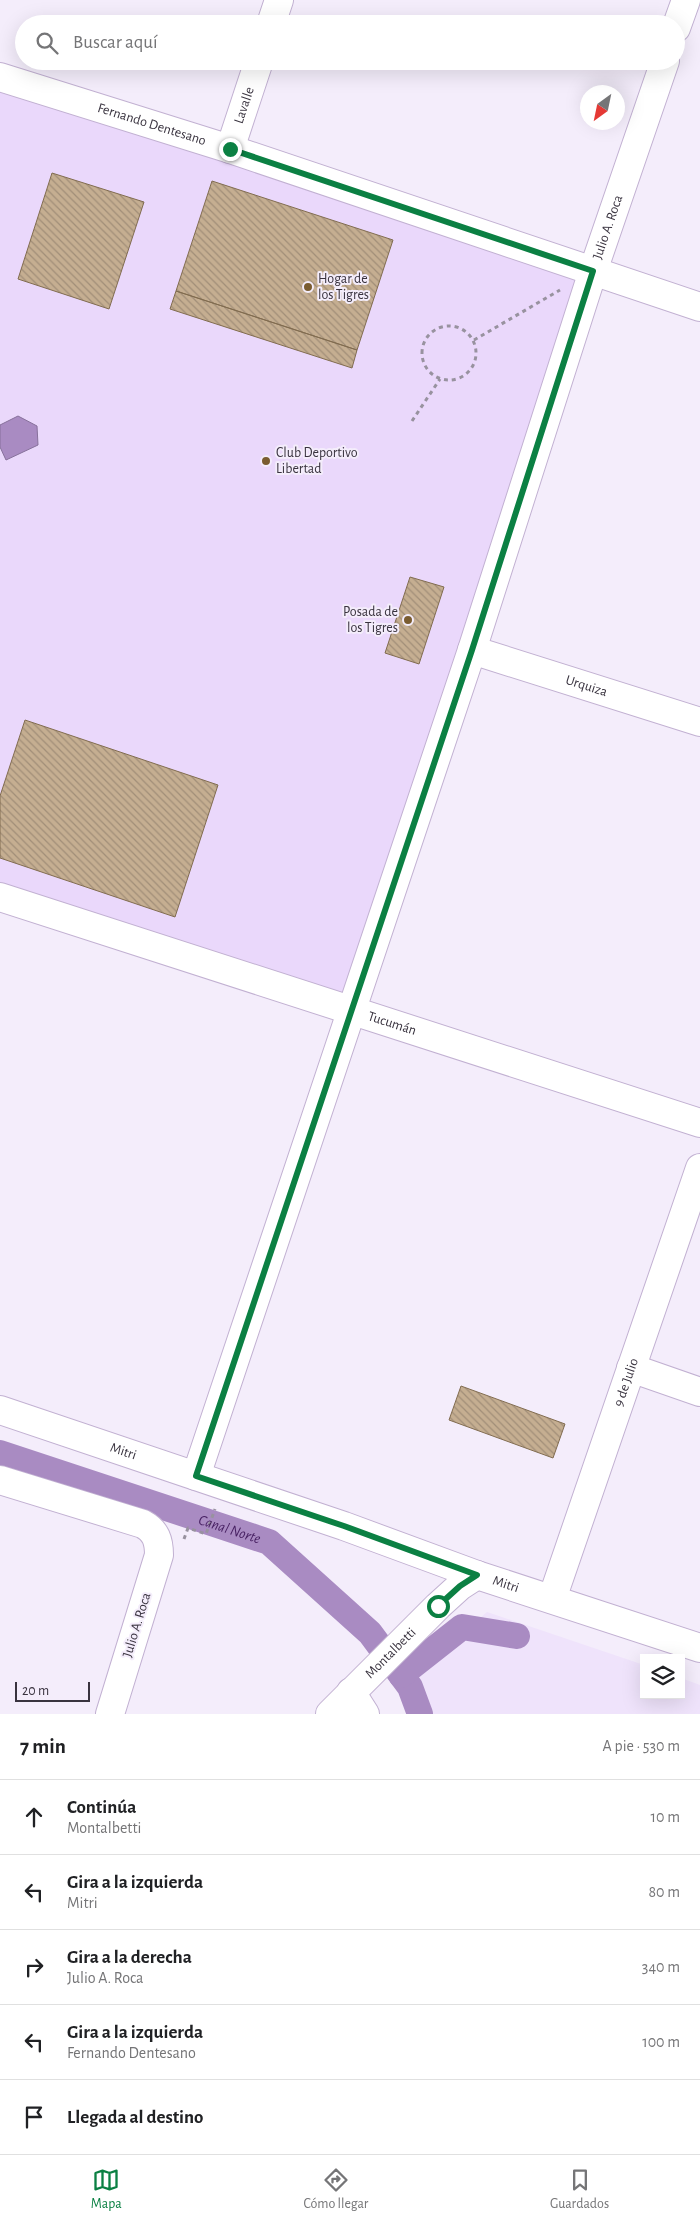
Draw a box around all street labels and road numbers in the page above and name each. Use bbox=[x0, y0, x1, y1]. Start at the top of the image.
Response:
street label: Lavalle bbox=[232, 85, 257, 125]
street label: Fernando Dentesano bbox=[96, 101, 208, 148]
street label: Julio A. Roca bbox=[591, 193, 626, 261]
street label: Urquiza bbox=[564, 673, 610, 699]
street label: Tucumán bbox=[366, 1009, 418, 1038]
street label: 9 de Julio bbox=[612, 1356, 641, 1408]
street label: Mitri bbox=[108, 1441, 138, 1462]
street label: Mitri bbox=[491, 1574, 521, 1595]
street label: Julio A. Roca bbox=[121, 1590, 154, 1659]
street label: Montalbetti bbox=[363, 1625, 419, 1681]

